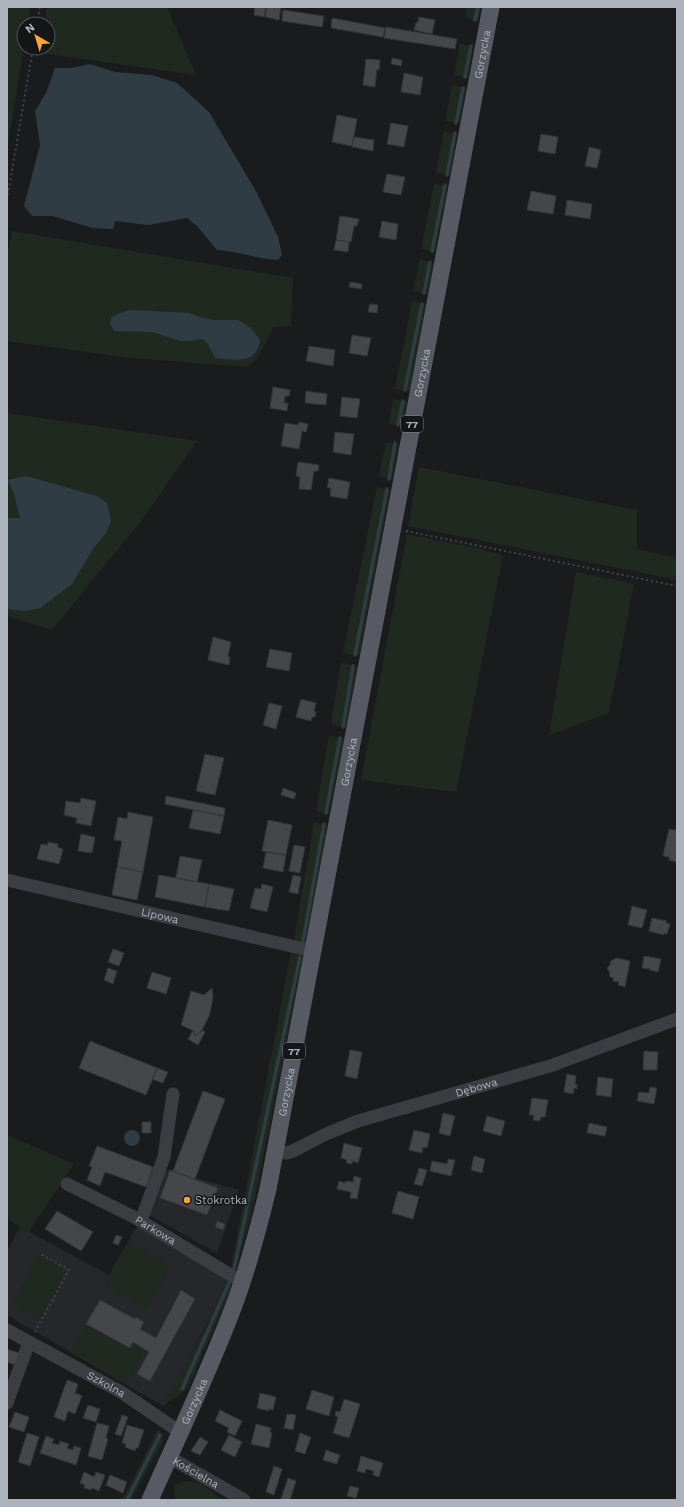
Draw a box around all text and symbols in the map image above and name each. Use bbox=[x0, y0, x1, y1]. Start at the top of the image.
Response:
north arrow bbox=[16, 16, 56, 56]
text: N bbox=[23, 21, 37, 36]
street label: Gorzycka bbox=[471, 29, 493, 80]
street label: Gorzycka bbox=[411, 347, 433, 398]
road number: 77 bbox=[401, 416, 423, 432]
street label: Gorzycka bbox=[338, 736, 360, 787]
street label: Lipowa bbox=[140, 905, 180, 926]
road number: 77 bbox=[283, 1043, 305, 1059]
street label: Gorzycka bbox=[275, 1067, 297, 1117]
street label: Dębowa bbox=[454, 1075, 499, 1099]
place label: Stokrotka bbox=[195, 1194, 247, 1207]
marker: Stokrotka bbox=[182, 1195, 192, 1205]
street label: Parkowa bbox=[133, 1213, 178, 1247]
street label: Szkolna bbox=[85, 1368, 128, 1400]
street label: Gorzycka bbox=[178, 1376, 210, 1427]
street label: Kościelna bbox=[171, 1454, 221, 1491]

